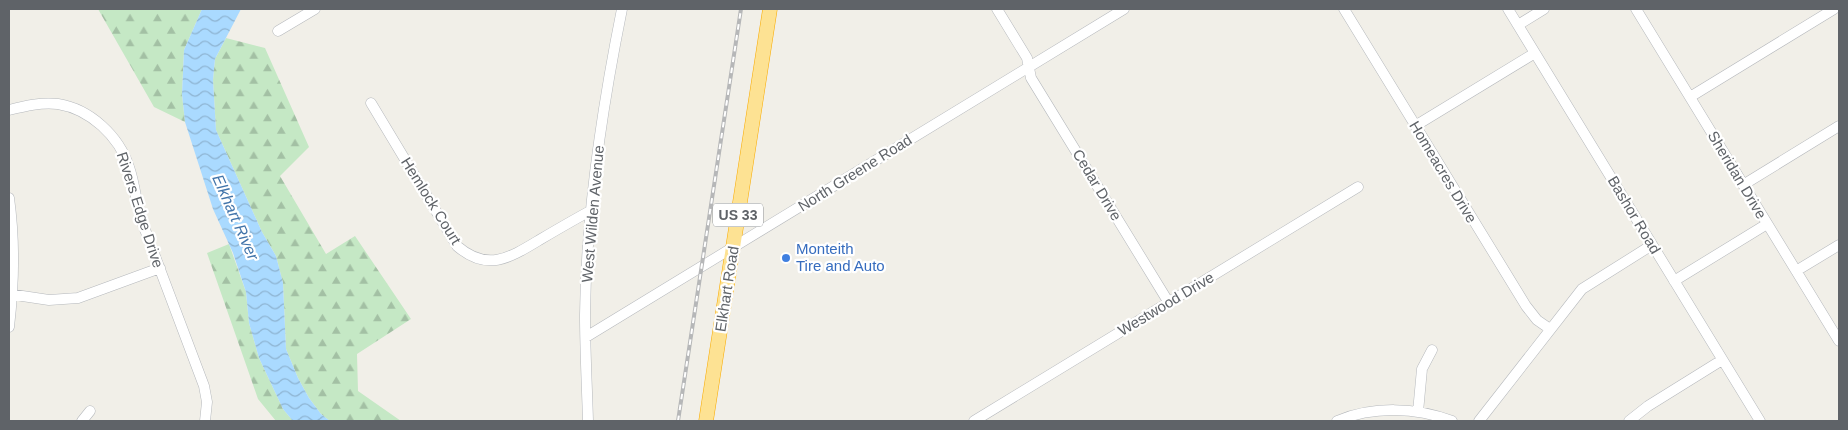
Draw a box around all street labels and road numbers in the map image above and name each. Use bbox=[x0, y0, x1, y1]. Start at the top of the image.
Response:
street label: Homeacres Drive bbox=[1406, 118, 1481, 226]
street label: Sheridan Drive bbox=[1705, 128, 1770, 222]
street label: North Greene Road bbox=[795, 131, 915, 214]
street label: West Wilden Avenue bbox=[578, 145, 607, 283]
street label: Cedar Drive bbox=[1070, 146, 1125, 223]
street label: Rivers Edge Drive bbox=[114, 150, 167, 270]
street label: Hemlock Court bbox=[398, 154, 465, 248]
street label: Bashor Road bbox=[1605, 173, 1664, 257]
road number: US 33 bbox=[713, 204, 763, 226]
street label: Elkhart Road bbox=[711, 245, 742, 333]
street label: Westwood Drive bbox=[1115, 268, 1217, 339]

